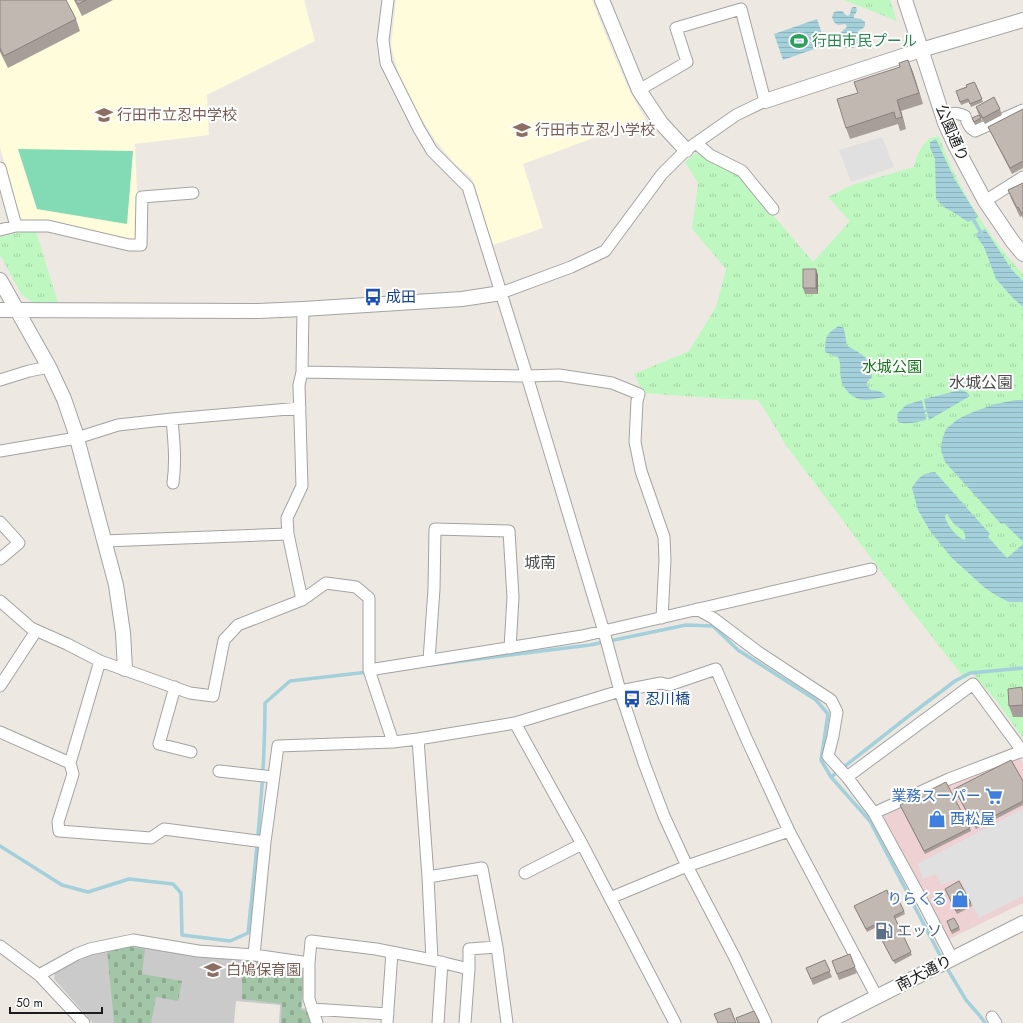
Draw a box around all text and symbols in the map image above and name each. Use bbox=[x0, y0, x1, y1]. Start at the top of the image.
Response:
place label: 行田市民プール bbox=[812, 30, 917, 52]
sports icon: 行田市民プール bbox=[789, 31, 809, 51]
street label: 公園通り bbox=[930, 101, 974, 165]
place label: 行田市立忍中学校 bbox=[117, 104, 237, 126]
school or university icon: 行田市立忍中学校 bbox=[94, 105, 114, 125]
place label: 行田市立忍小学校 bbox=[535, 119, 655, 141]
school or university icon: 行田市立忍小学校 bbox=[512, 120, 532, 140]
place label: 成田 bbox=[386, 286, 416, 308]
bus stop icon: 成田 bbox=[363, 287, 383, 307]
park label: 水城公園 bbox=[862, 356, 922, 378]
district label: 水城公園 bbox=[949, 371, 1013, 394]
district label: 城南 bbox=[524, 551, 556, 574]
place label: 忍川橋 bbox=[645, 688, 690, 710]
bus stop icon: 忍川橋 bbox=[622, 689, 642, 709]
place label: 業務スーパー bbox=[891, 785, 981, 807]
supermarket icon: 業務スーパー bbox=[984, 786, 1004, 806]
place label: 西松屋 bbox=[950, 808, 995, 830]
shop icon: 西松屋 bbox=[927, 809, 947, 829]
place label: りらくる bbox=[887, 888, 947, 910]
shop icon: りらくる bbox=[950, 889, 970, 909]
place label: エッソ bbox=[897, 920, 942, 942]
fuel station icon: エッソ bbox=[874, 921, 894, 941]
street label: 南大通り bbox=[892, 950, 956, 996]
place label: 白鳩保育園 bbox=[226, 959, 301, 981]
school or university icon: 白鳩保育園 bbox=[203, 960, 223, 980]
scale bar bbox=[10, 989, 102, 1015]
text: 50 m bbox=[16, 994, 43, 1012]

